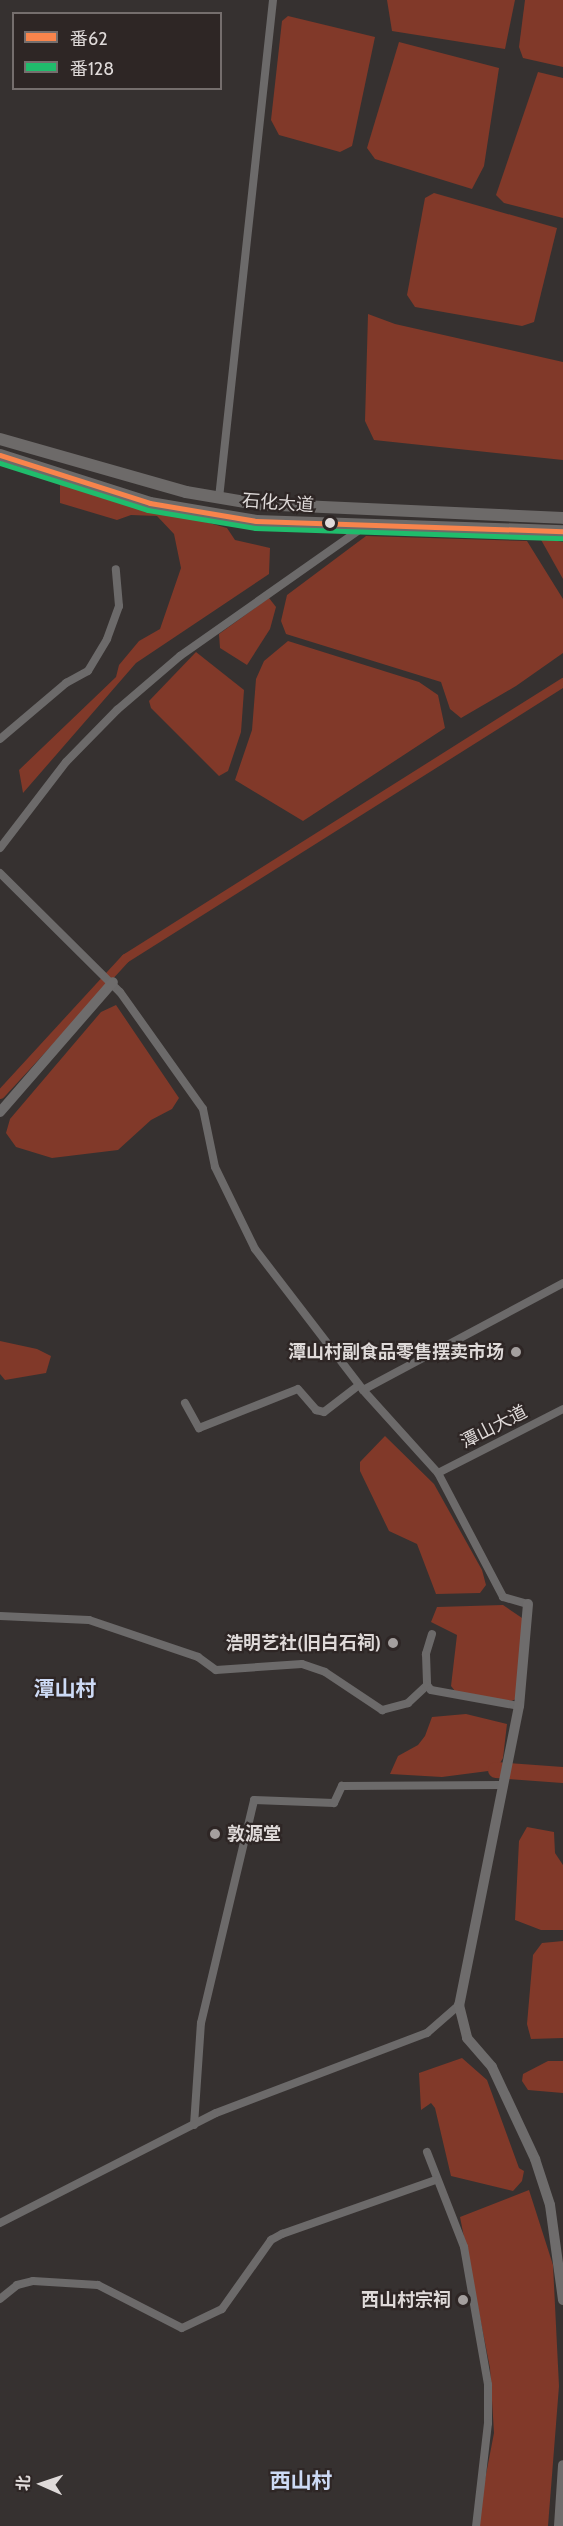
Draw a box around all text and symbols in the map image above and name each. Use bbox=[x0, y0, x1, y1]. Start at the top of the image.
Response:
legend bbox=[12, 12, 222, 90]
text: 番62 bbox=[70, 28, 108, 50]
text: 番128 bbox=[70, 58, 114, 80]
street label: 石化大道 bbox=[241, 490, 315, 516]
unlabelled marker bbox=[324, 517, 336, 529]
place label: 潭山村副食品零售摆卖市场 bbox=[288, 1341, 504, 1363]
marker: 潭山村副食品零售摆卖市场 bbox=[509, 1345, 523, 1359]
street label: 潭山大道 bbox=[457, 1401, 531, 1453]
place label: 浩明艺社(旧白石祠) bbox=[225, 1632, 381, 1654]
marker: 浩明艺社(旧白石祠) bbox=[386, 1636, 400, 1650]
district label: 潭山村 bbox=[34, 1676, 96, 1702]
place label: 敦源堂 bbox=[227, 1823, 281, 1845]
marker: 敦源堂 bbox=[208, 1827, 222, 1841]
place label: 西山村宗祠 bbox=[361, 2289, 451, 2311]
marker: 西山村宗祠 bbox=[456, 2293, 470, 2307]
north arrow bbox=[12, 2454, 72, 2514]
district label: 西山村 bbox=[270, 2468, 332, 2494]
text: 北 bbox=[14, 2475, 33, 2492]

